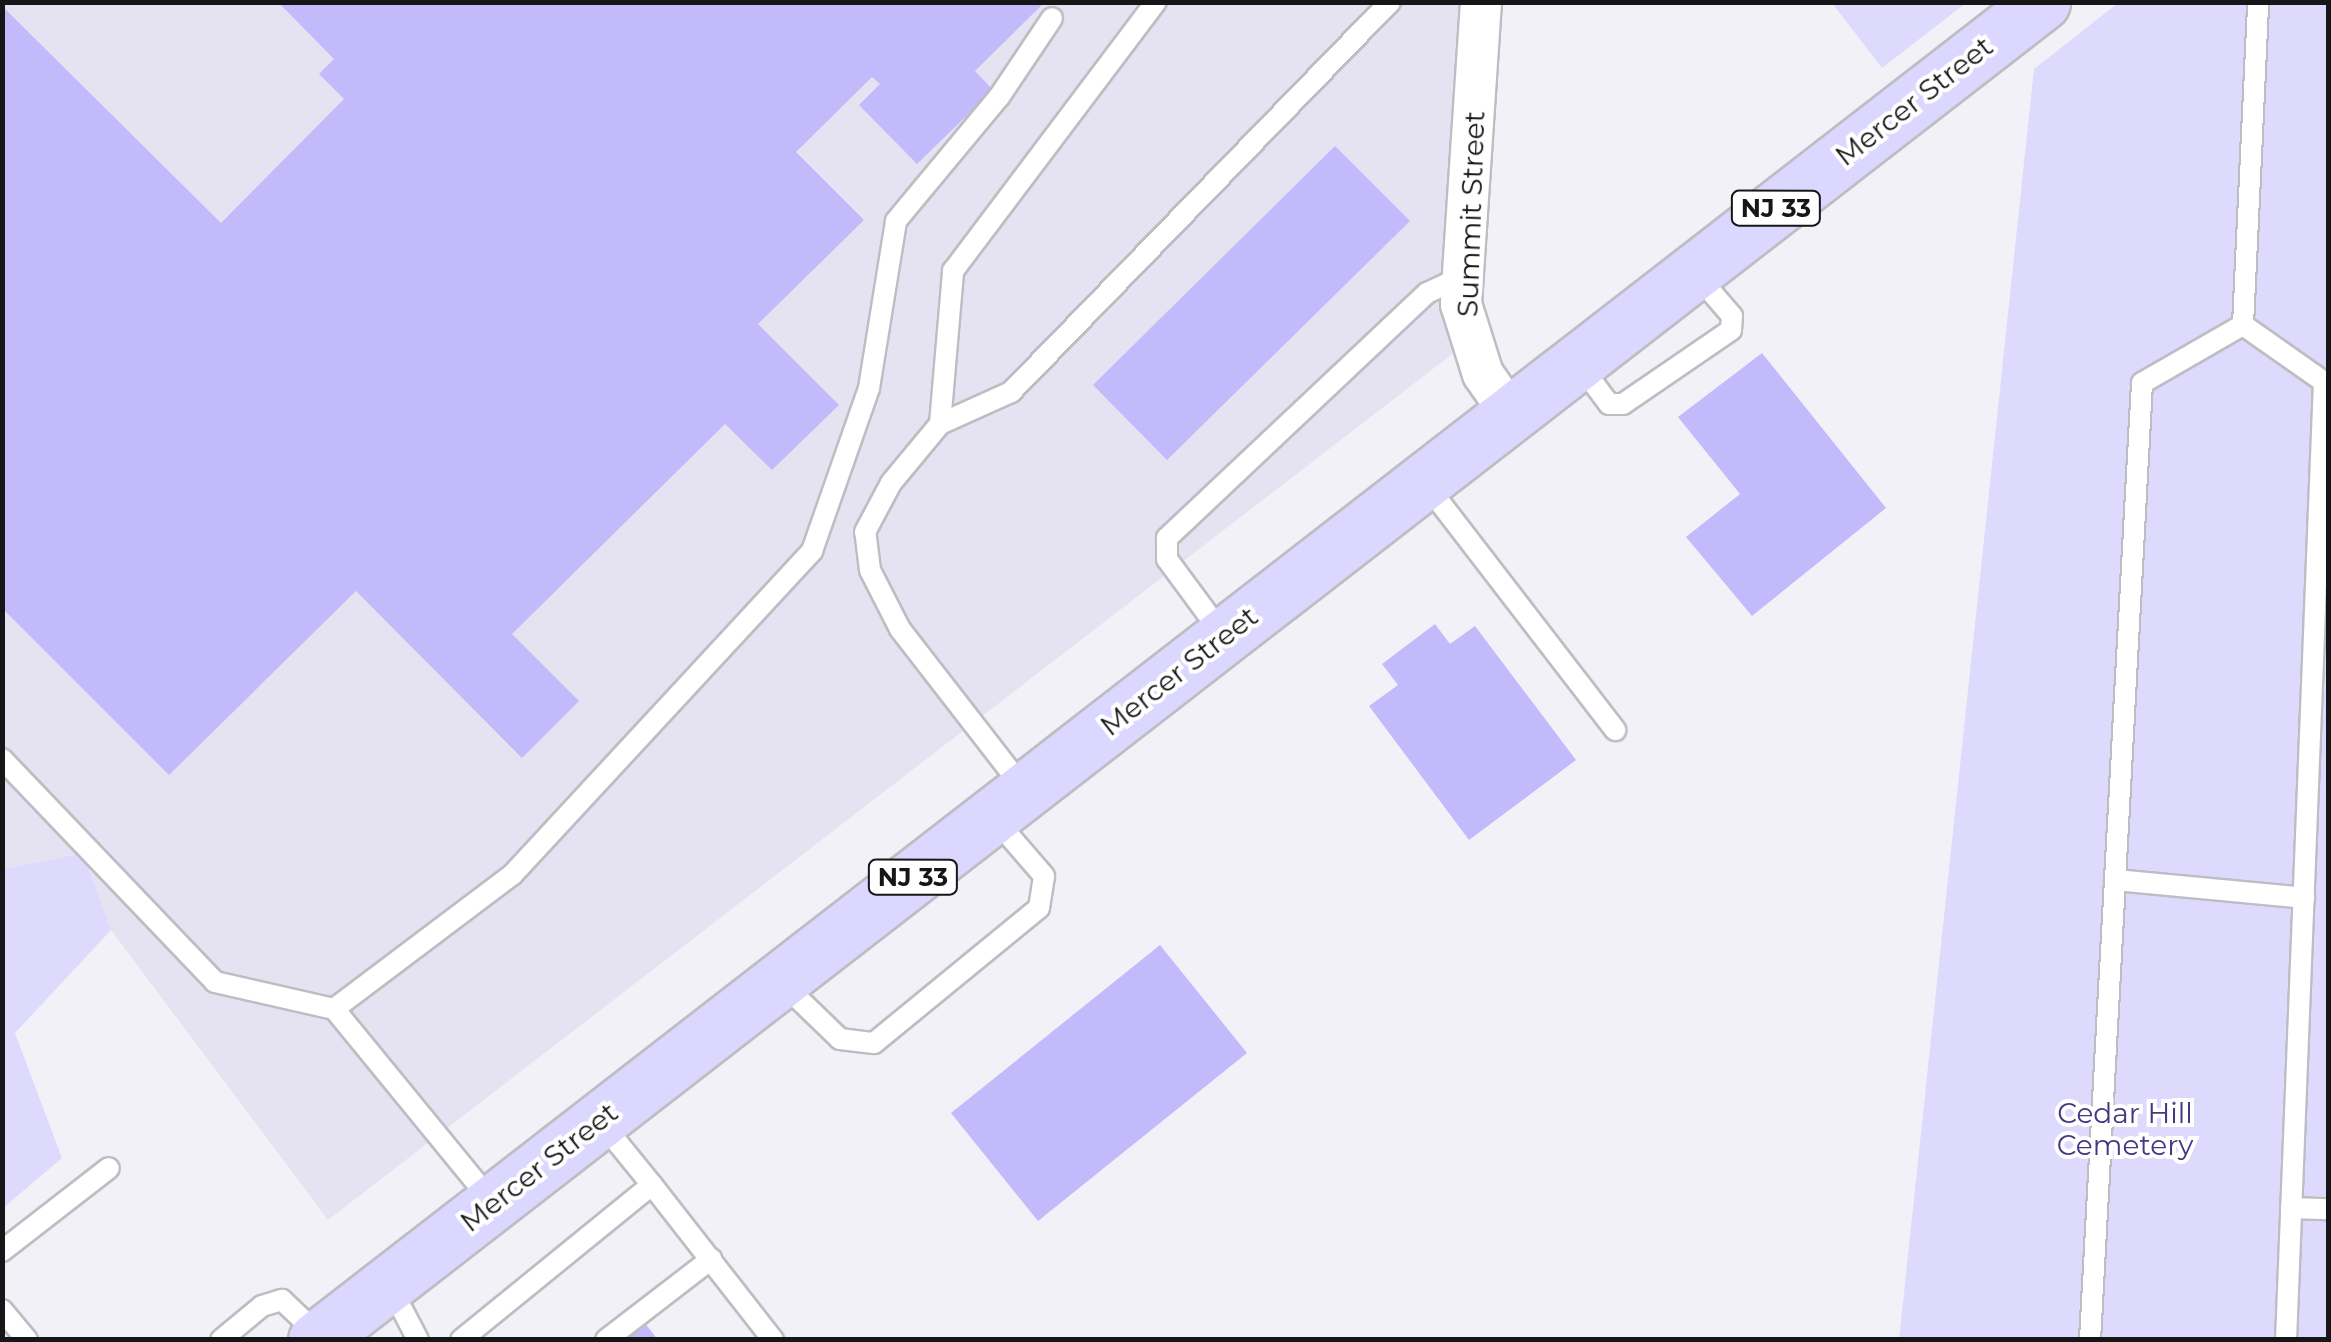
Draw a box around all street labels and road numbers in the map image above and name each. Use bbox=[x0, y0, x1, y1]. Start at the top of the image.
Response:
street label: Mercer Street bbox=[1829, 29, 1999, 173]
street label: Summit Street bbox=[1451, 110, 1491, 318]
road number: NJ 33 bbox=[1728, 188, 1824, 228]
street label: Mercer Street bbox=[1094, 599, 1264, 743]
road number: NJ 33 bbox=[866, 857, 960, 897]
street label: Mercer Street bbox=[454, 1095, 624, 1239]

